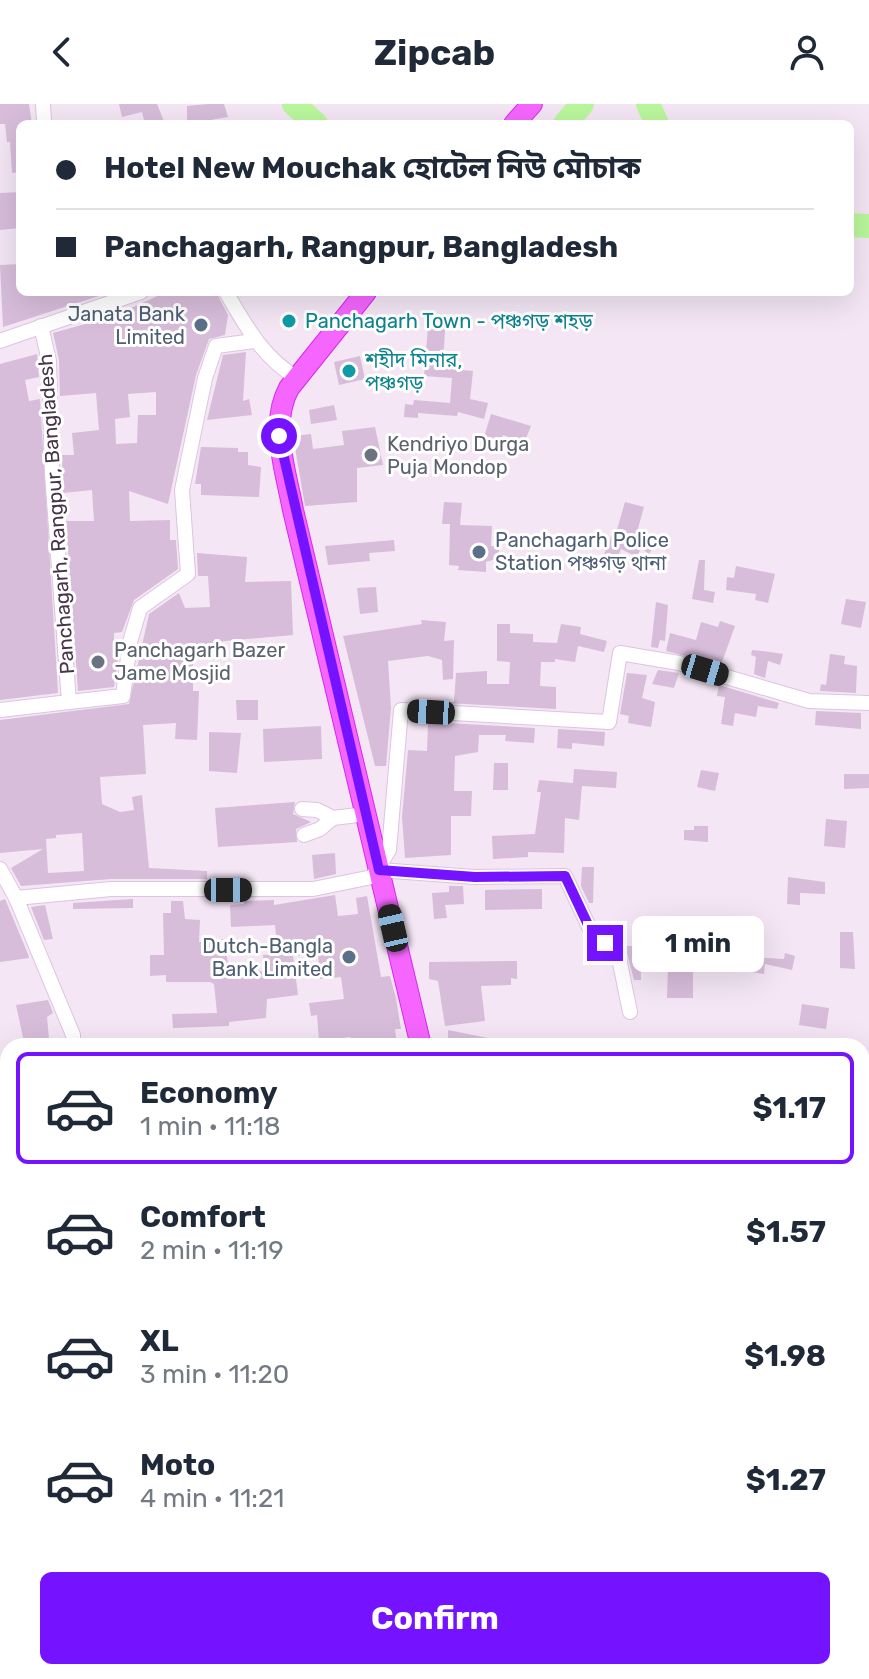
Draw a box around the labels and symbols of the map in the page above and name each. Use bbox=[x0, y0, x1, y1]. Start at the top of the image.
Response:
place label: Janata Bank Limited bbox=[68, 302, 186, 349]
place label: Panchagarh Town - পঞ্চগড় শহড় bbox=[305, 309, 593, 333]
marker: Panchagarh Town - পঞ্চগড় শহড় bbox=[280, 312, 298, 330]
marker: Janata Bank Limited bbox=[192, 316, 210, 334]
place label: শহীদ মিনার, পঞ্চগড় bbox=[364, 348, 462, 395]
street label: Panchagarh, Rangpur, Bangladesh bbox=[33, 353, 79, 675]
marker: শহীদ মিনার, পঞ্চগড় bbox=[340, 362, 358, 380]
route start bbox=[261, 418, 297, 454]
place label: Kendriyo Durga Puja Mondop bbox=[387, 432, 529, 479]
marker: Kendriyo Durga Puja Mondop bbox=[362, 446, 380, 464]
place label: Panchagarh Police Station পঞ্চগড় থানা bbox=[495, 528, 669, 575]
marker: Panchagarh Police Station পঞ্চগড় থানা bbox=[470, 543, 488, 561]
place label: Panchagarh Bazer Jame Mosjid bbox=[114, 638, 285, 685]
car bbox=[679, 652, 731, 688]
marker: Panchagarh Bazer Jame Mosjid bbox=[89, 653, 107, 671]
car bbox=[406, 699, 456, 725]
car bbox=[204, 878, 252, 902]
car bbox=[376, 902, 410, 954]
callout: 1 min bbox=[633, 915, 765, 971]
route end bbox=[587, 925, 623, 961]
place label: Dutch-Bangla Bank Limited bbox=[202, 934, 333, 981]
marker: Dutch-Bangla Bank Limited bbox=[340, 948, 358, 966]

